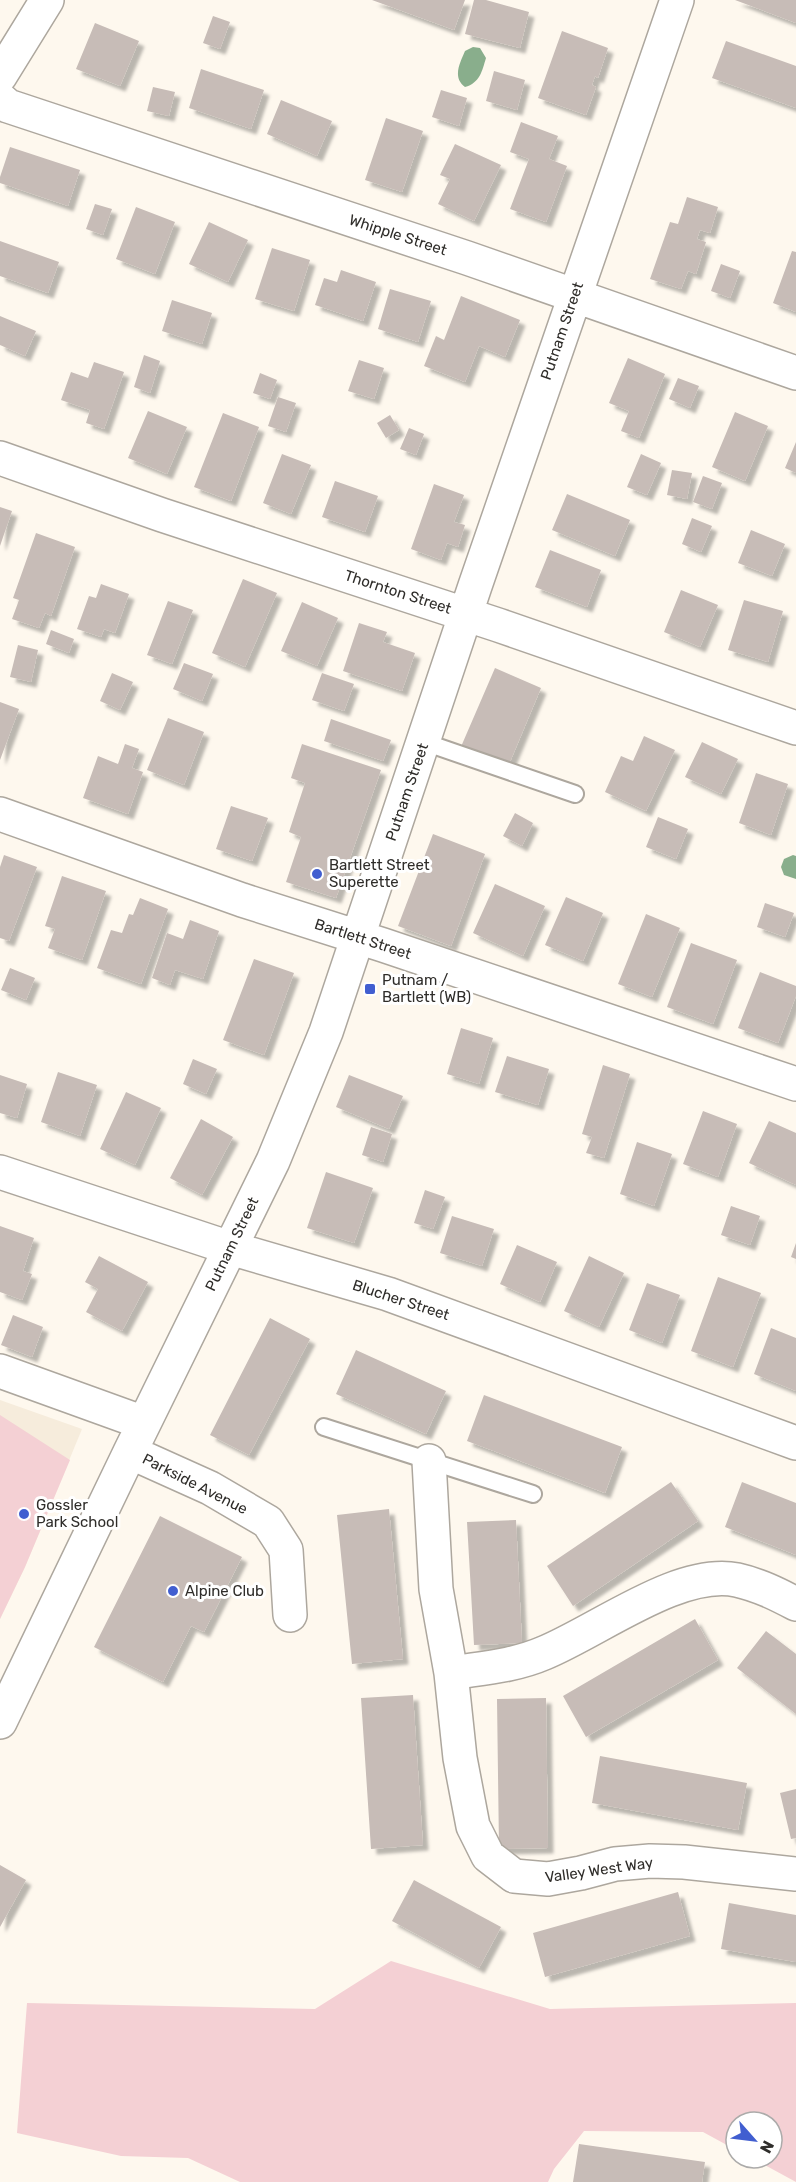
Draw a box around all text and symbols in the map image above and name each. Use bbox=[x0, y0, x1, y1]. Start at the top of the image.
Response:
street label: Whipple Street bbox=[347, 211, 449, 259]
street label: Putnam Street bbox=[537, 280, 587, 382]
street label: Thornton Street bbox=[342, 566, 454, 618]
street label: Putnam Street bbox=[382, 741, 432, 843]
place label: Bartlett Street Superette bbox=[329, 856, 430, 891]
marker: Bartlett Street Superette bbox=[310, 867, 324, 881]
street label: Bartlett Street bbox=[312, 915, 414, 963]
place label: Putnam / Bartlett (WB) bbox=[382, 971, 471, 1006]
marker: Putnam / Bartlett (WB) bbox=[363, 982, 377, 996]
street label: Putnam Street bbox=[201, 1194, 263, 1294]
street label: Blucher Street bbox=[350, 1276, 452, 1324]
street label: Parkside Avenue bbox=[139, 1450, 251, 1518]
place label: Gossler Park School bbox=[36, 1496, 118, 1531]
marker: Gossler Park School bbox=[17, 1507, 31, 1521]
place label: Alpine Club bbox=[185, 1582, 264, 1600]
marker: Alpine Club bbox=[166, 1584, 180, 1598]
street label: Valley West Way bbox=[544, 1853, 654, 1887]
north arrow bbox=[724, 2110, 784, 2170]
text: N bbox=[756, 2137, 778, 2156]

